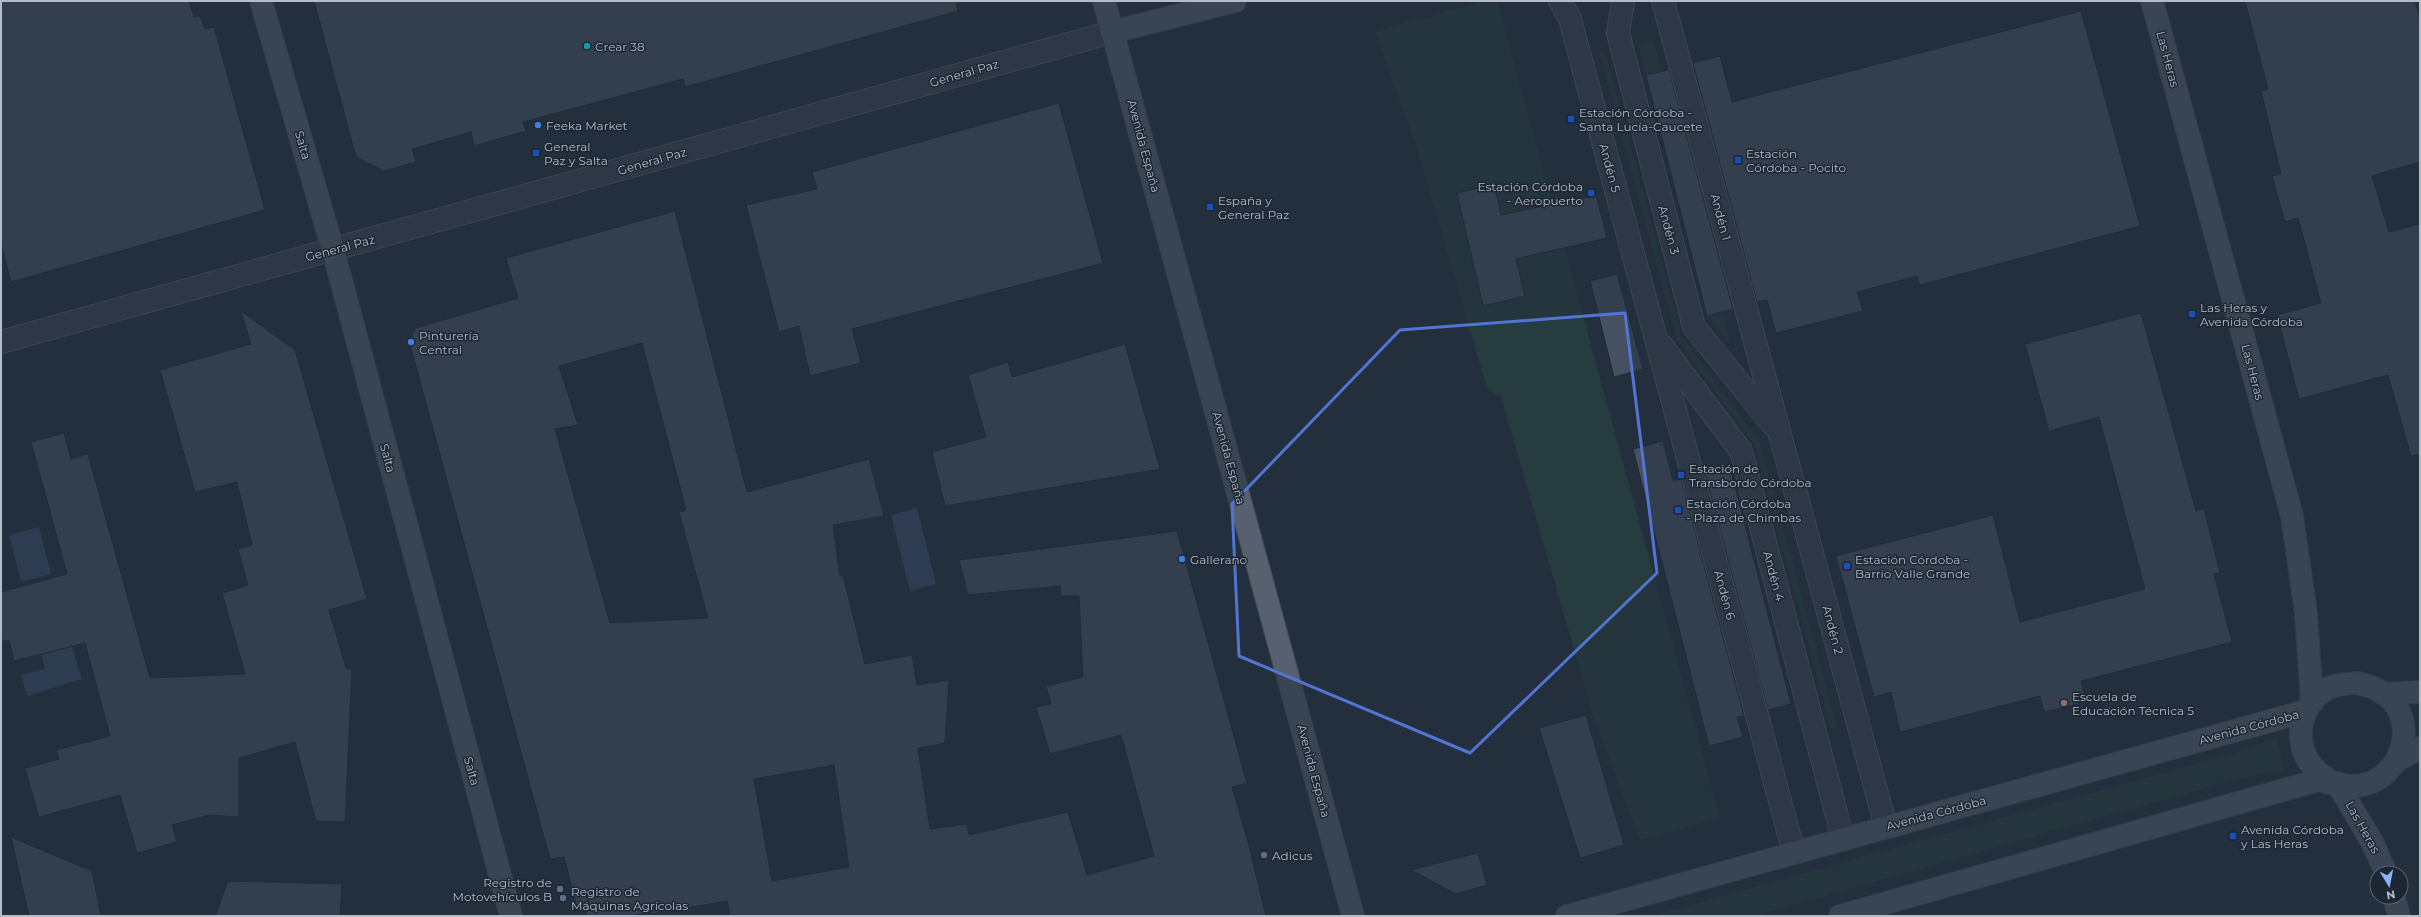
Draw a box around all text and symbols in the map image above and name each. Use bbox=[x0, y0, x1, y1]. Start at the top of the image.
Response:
street label: Las Heras bbox=[2153, 29, 2183, 89]
place label: Crear 38 bbox=[595, 39, 645, 54]
marker: Crear 38 bbox=[582, 41, 592, 51]
street label: General Paz bbox=[928, 56, 1000, 90]
street label: Avenida España bbox=[1124, 98, 1164, 194]
place label: Estación Córdoba - Santa Lucía-Caucete bbox=[1579, 105, 1702, 134]
marker: Estación Córdoba - Santa Lucía-Caucete bbox=[1566, 114, 1576, 124]
place label: Feeka Market bbox=[546, 118, 628, 133]
marker: Feeka Market bbox=[533, 120, 543, 130]
street label: Salta bbox=[292, 129, 314, 161]
place label: General Paz y Salta bbox=[544, 139, 608, 168]
street label: Andén 5 bbox=[1596, 142, 1624, 194]
street label: General Paz bbox=[616, 144, 688, 178]
place label: Estación Córdoba - Pocito bbox=[1746, 146, 1846, 175]
marker: General Paz y Salta bbox=[531, 148, 541, 158]
marker: Estación Córdoba - Pocito bbox=[1733, 155, 1743, 165]
place label: Estación Córdoba - Aeropuerto bbox=[1478, 179, 1583, 208]
marker: Estación Córdoba - Aeropuerto bbox=[1586, 188, 1596, 198]
street label: Andén 1 bbox=[1708, 192, 1734, 242]
place label: España y General Paz bbox=[1218, 193, 1289, 222]
marker: España y General Paz bbox=[1205, 202, 1215, 212]
street label: Andén 3 bbox=[1655, 204, 1683, 256]
street label: General Paz bbox=[304, 232, 376, 264]
place label: Las Heras y Avenida Córdoba bbox=[2200, 300, 2303, 329]
marker: Las Heras y Avenida Córdoba bbox=[2187, 309, 2197, 319]
place label: Pinturería Central bbox=[419, 328, 479, 357]
marker: Pinturería Central bbox=[406, 337, 416, 347]
street label: Las Heras bbox=[2238, 342, 2268, 402]
street label: Avenida España bbox=[1209, 410, 1249, 506]
street label: Salta bbox=[377, 442, 399, 474]
place label: Estación de Transbordo Córdoba bbox=[1689, 461, 1811, 490]
marker: Estación de Transbordo Córdoba bbox=[1676, 470, 1686, 480]
place label: Estación Córdoba - Plaza de Chimbas bbox=[1686, 496, 1801, 525]
marker: Estación Córdoba - Plaza de Chimbas bbox=[1673, 505, 1683, 515]
street label: Andén 4 bbox=[1760, 549, 1788, 603]
place label: Gallerano bbox=[1190, 552, 1247, 567]
place label: Estación Córdoba - Barrio Valle Grande bbox=[1855, 552, 1970, 581]
marker: Gallerano bbox=[1177, 554, 1187, 564]
marker: Estación Córdoba - Barrio Valle Grande bbox=[1842, 561, 1852, 571]
street label: Andén 6 bbox=[1711, 569, 1739, 621]
street label: Andén 2 bbox=[1819, 604, 1847, 656]
place label: Escuela de Educación Técnica 5 bbox=[2072, 689, 2194, 718]
marker: Escuela de Educación Técnica 5 bbox=[2059, 698, 2069, 708]
street label: Avenida Córdoba bbox=[2197, 706, 2301, 748]
street label: Avenida España bbox=[1294, 723, 1334, 819]
street label: Salta bbox=[461, 755, 483, 787]
street label: Avenida Córdoba bbox=[1884, 792, 1988, 834]
street label: Las Heras bbox=[2343, 798, 2384, 856]
place label: Avenida Córdoba y Las Heras bbox=[2240, 822, 2344, 851]
marker: Avenida Córdoba y Las Heras bbox=[2228, 831, 2238, 841]
place label: Adicus bbox=[1272, 848, 1313, 863]
marker: Adicus bbox=[1259, 850, 1269, 860]
north arrow bbox=[2369, 865, 2409, 905]
place label: Registro de Motovehículos B bbox=[452, 875, 552, 904]
marker: Registro de Motovehículos B bbox=[555, 884, 565, 894]
place label: Registro de Máquinas Agrícolas bbox=[571, 884, 688, 913]
text: N bbox=[2385, 887, 2396, 903]
marker: Registro de Máquinas Agrícolas bbox=[558, 893, 568, 903]

